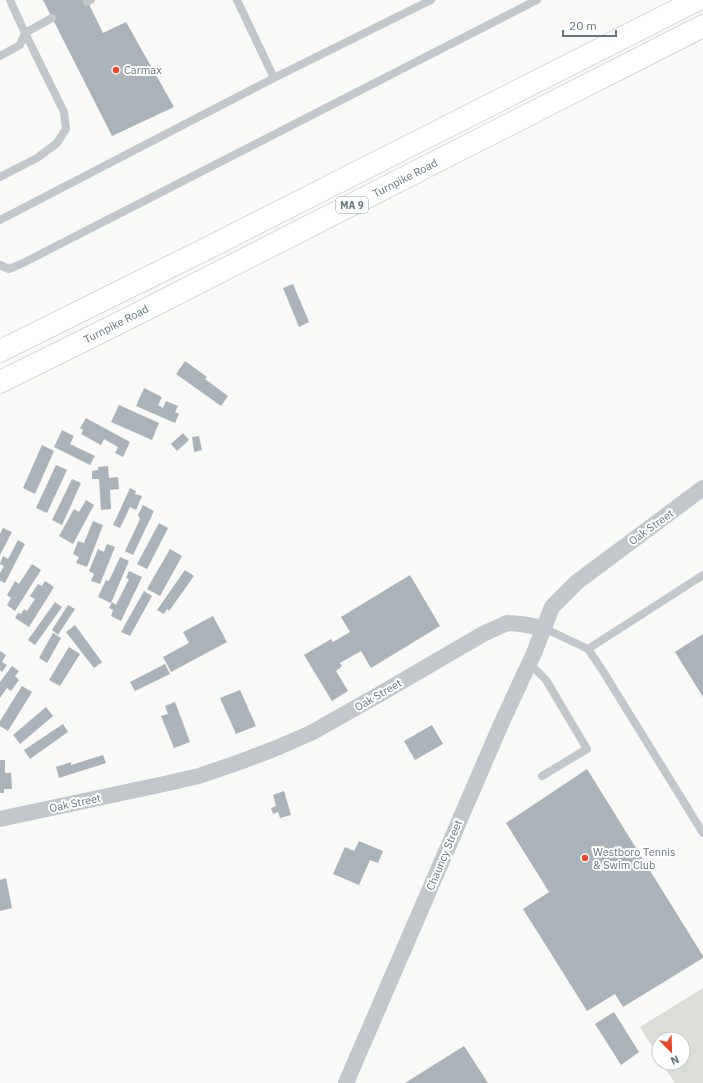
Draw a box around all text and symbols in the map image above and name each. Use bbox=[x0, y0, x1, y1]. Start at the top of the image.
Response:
scale bar bbox=[563, 12, 616, 38]
text: 20 m bbox=[569, 18, 597, 33]
place label: Carmax bbox=[124, 63, 162, 77]
marker: Carmax bbox=[111, 65, 121, 75]
street label: Turnpike Road bbox=[370, 156, 440, 200]
road number: MA 9 bbox=[336, 197, 368, 213]
street label: Turnpike Road bbox=[81, 302, 151, 346]
street label: Oak Street bbox=[626, 506, 676, 548]
street label: Oak Street bbox=[352, 676, 404, 714]
street label: Oak Street bbox=[48, 791, 102, 815]
street label: Chauncy Street bbox=[423, 818, 465, 892]
place label: Westboro Tennis & Swim Club bbox=[593, 845, 675, 872]
marker: Westboro Tennis & Swim Club bbox=[580, 853, 590, 863]
north arrow bbox=[651, 1031, 691, 1071]
text: N bbox=[668, 1052, 681, 1068]

